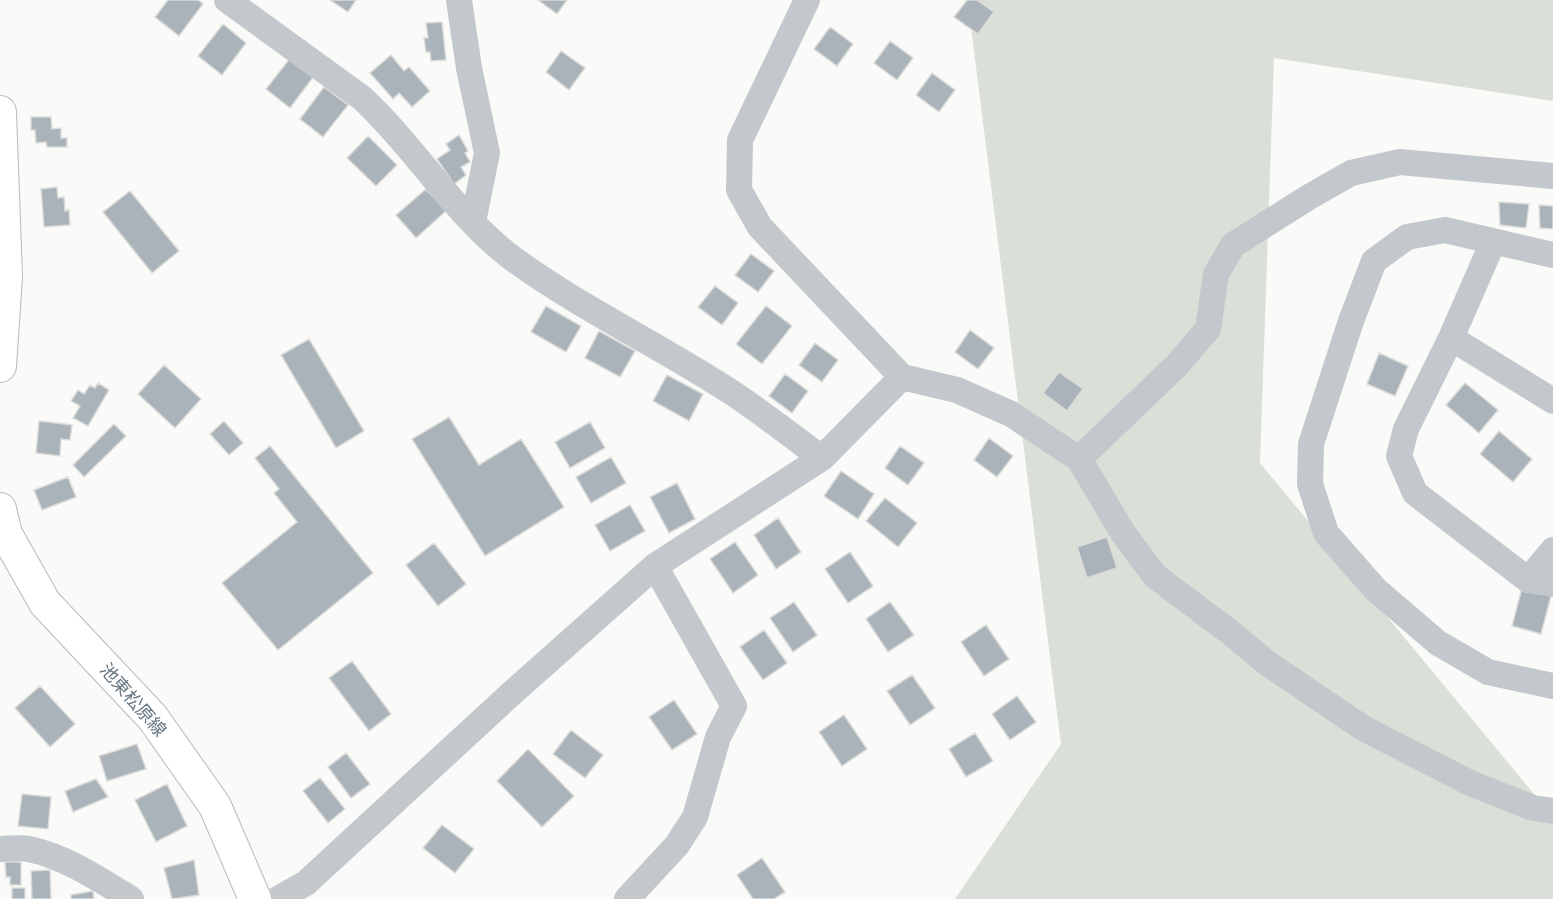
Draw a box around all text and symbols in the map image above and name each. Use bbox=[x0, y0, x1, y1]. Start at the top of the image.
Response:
street label: 池東松原線 bbox=[96, 658, 172, 741]

